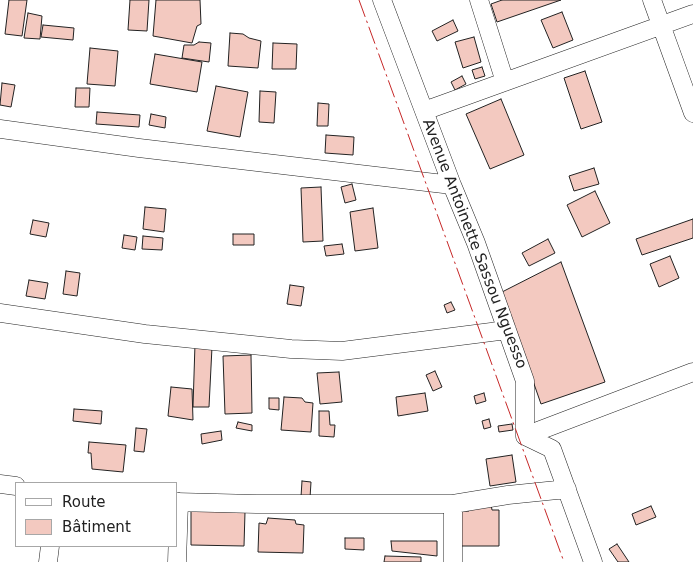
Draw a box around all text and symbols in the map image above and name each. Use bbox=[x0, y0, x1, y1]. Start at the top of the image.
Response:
street label: Avenue Antoinette Sassou Nguesso bbox=[418, 117, 530, 371]
legend bbox=[15, 482, 178, 547]
text: Route bbox=[62, 493, 106, 511]
text: Bâtiment bbox=[62, 518, 131, 536]

